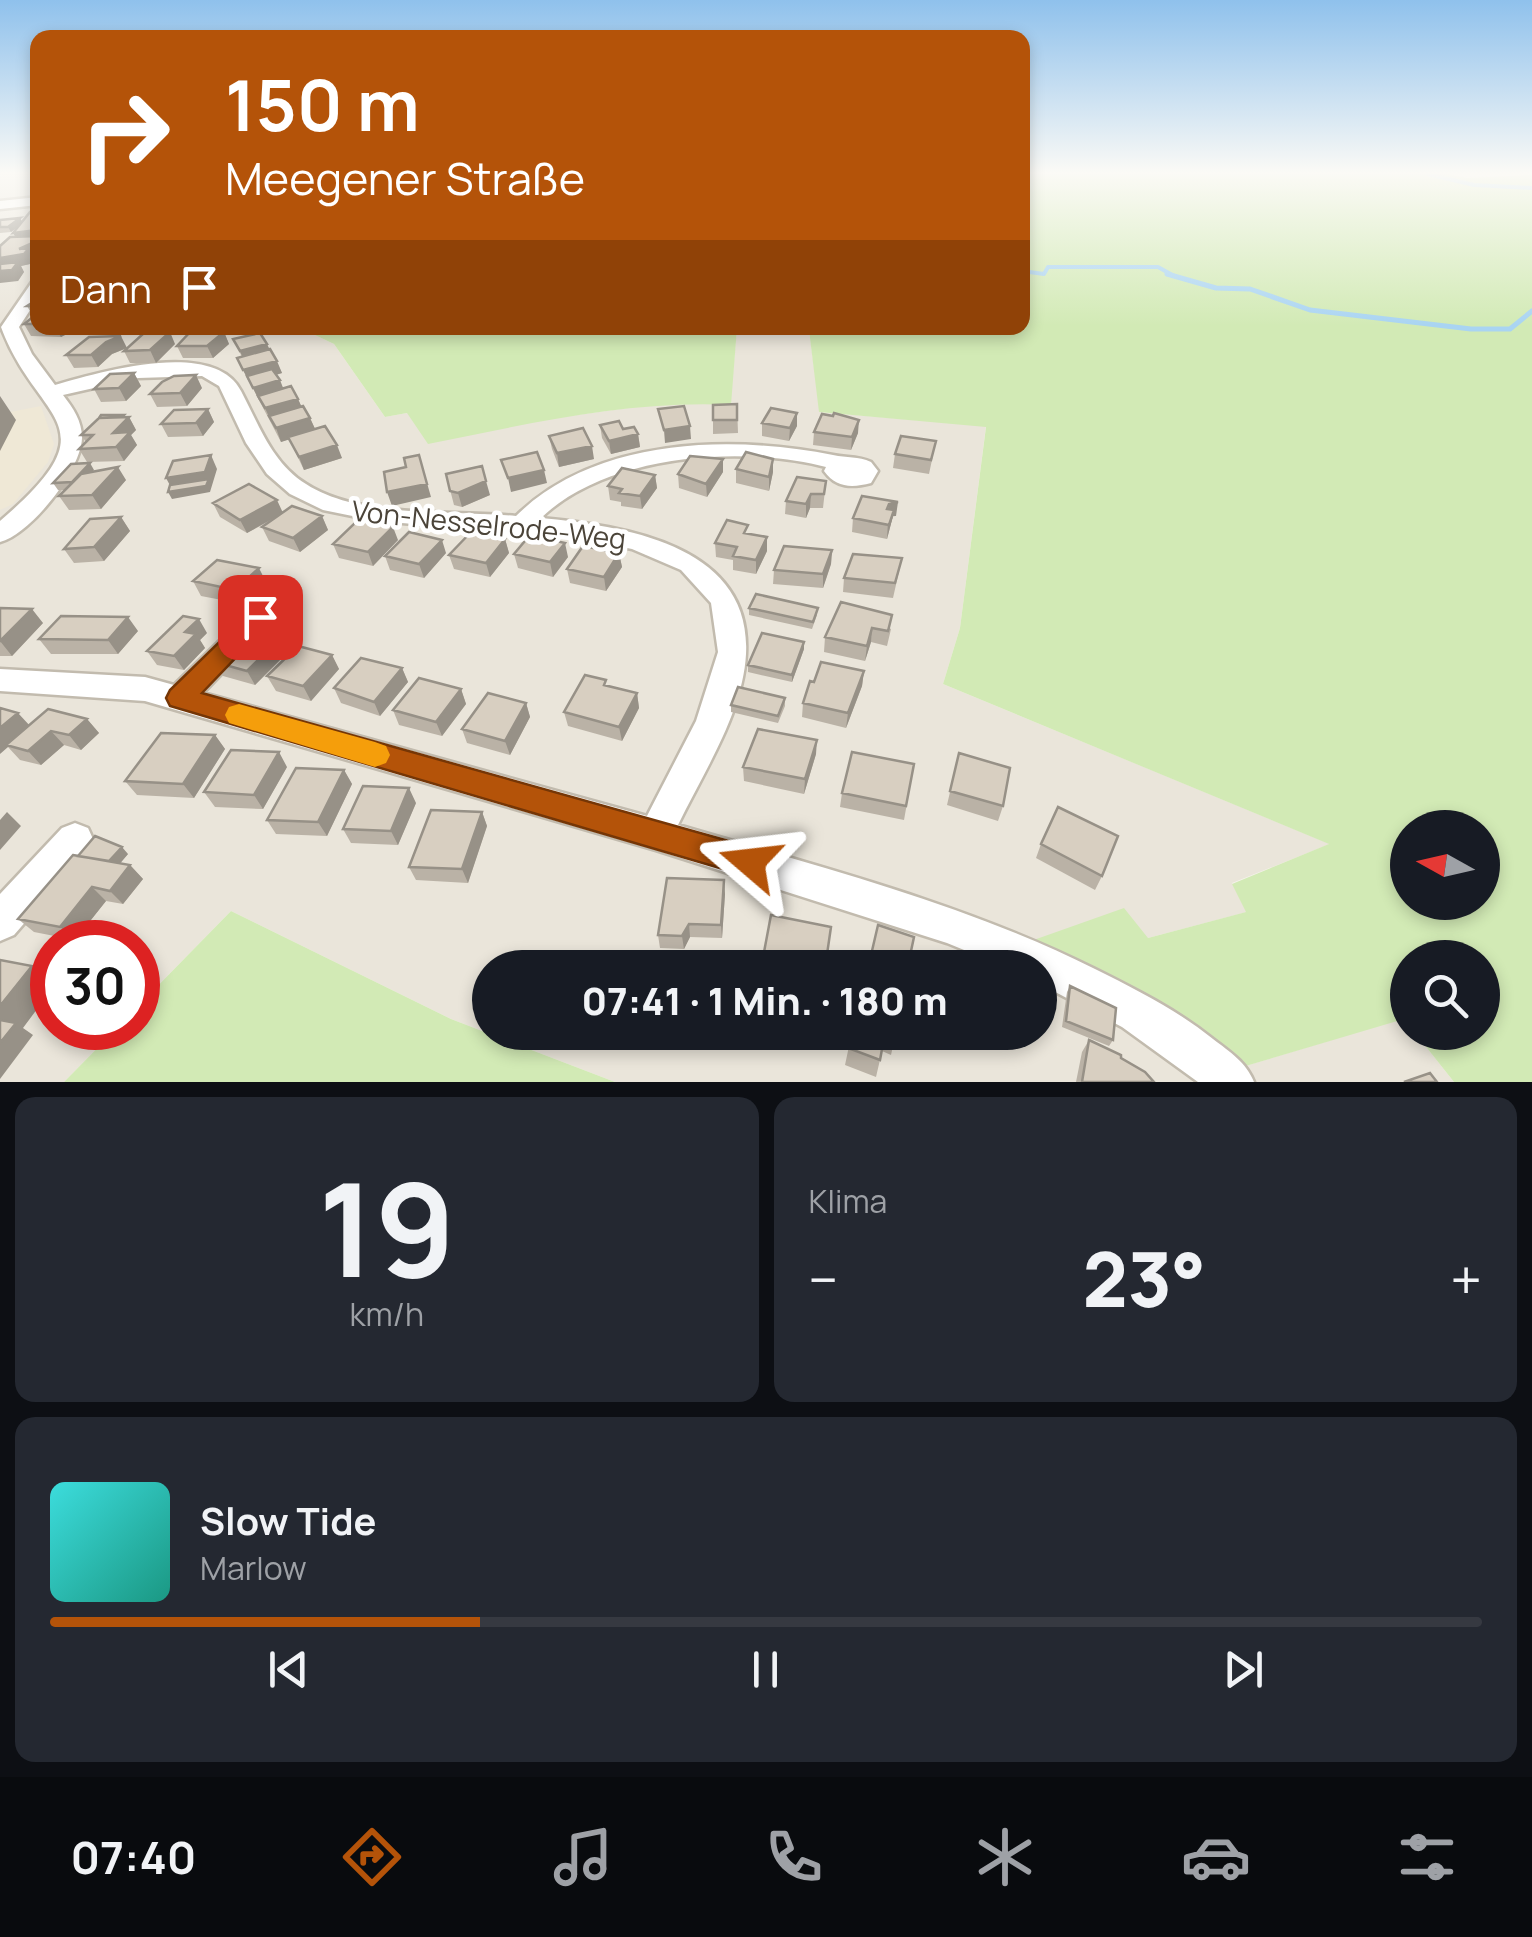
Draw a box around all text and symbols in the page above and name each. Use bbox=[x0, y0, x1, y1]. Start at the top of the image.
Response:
text: 150 m bbox=[225, 56, 420, 152]
icon: right bbox=[60, 70, 190, 200]
text: Meegener Straße bbox=[225, 147, 585, 209]
icon: arrive bbox=[172, 260, 227, 315]
text: Dann bbox=[60, 262, 152, 314]
street label: Von-Nesselrode-Weg bbox=[350, 491, 628, 557]
pin bbox=[218, 575, 303, 660]
icon: arrive bbox=[233, 590, 288, 645]
position arrow bbox=[698, 810, 802, 914]
north arrow bbox=[1390, 810, 1500, 920]
map controls bbox=[1390, 810, 1500, 1050]
speed limit sign: 30 bbox=[30, 920, 160, 1050]
button: search bbox=[1390, 940, 1500, 1050]
text: 07:41 · 1 Min. · 180 m bbox=[581, 974, 948, 1026]
text: 19 bbox=[318, 1138, 456, 1316]
text: Klima bbox=[809, 1179, 887, 1223]
text: 23° bbox=[1083, 1227, 1206, 1330]
text: − bbox=[809, 1241, 838, 1317]
text: + bbox=[1450, 1241, 1482, 1317]
text: km/h bbox=[350, 1292, 424, 1336]
text: Slow Tide bbox=[200, 1494, 377, 1546]
text: Marlow bbox=[200, 1546, 307, 1590]
icon: previous bbox=[261, 1642, 316, 1697]
icon: pause bbox=[738, 1642, 793, 1697]
icon: next bbox=[1216, 1642, 1271, 1697]
icon: directions bbox=[337, 1822, 407, 1892]
icon: music bbox=[548, 1822, 618, 1892]
icon: phone bbox=[759, 1822, 829, 1892]
icon: climate bbox=[970, 1822, 1040, 1892]
icon: car bbox=[1181, 1822, 1251, 1892]
icon: filters bbox=[1392, 1822, 1462, 1892]
text: 07:40 bbox=[70, 1826, 196, 1888]

